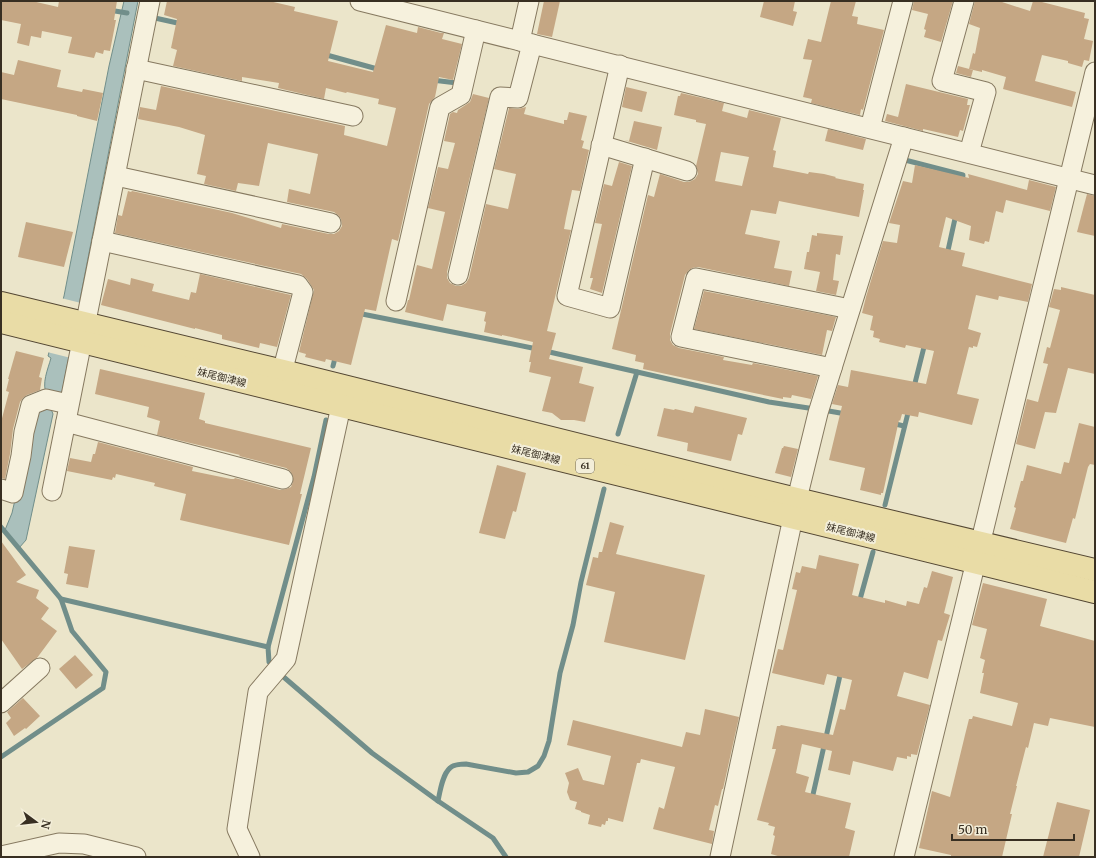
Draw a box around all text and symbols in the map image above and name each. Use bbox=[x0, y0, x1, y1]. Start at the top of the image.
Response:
street label: 妹尾御津線 bbox=[196, 365, 248, 390]
street label: 妹尾御津線 bbox=[510, 442, 562, 467]
road number: 61 bbox=[576, 459, 594, 473]
street label: 妹尾御津線 bbox=[825, 520, 877, 545]
north arrow bbox=[16, 802, 56, 842]
scale bar bbox=[952, 816, 1074, 842]
text: N bbox=[38, 819, 54, 831]
text: 50 m bbox=[958, 822, 987, 837]

